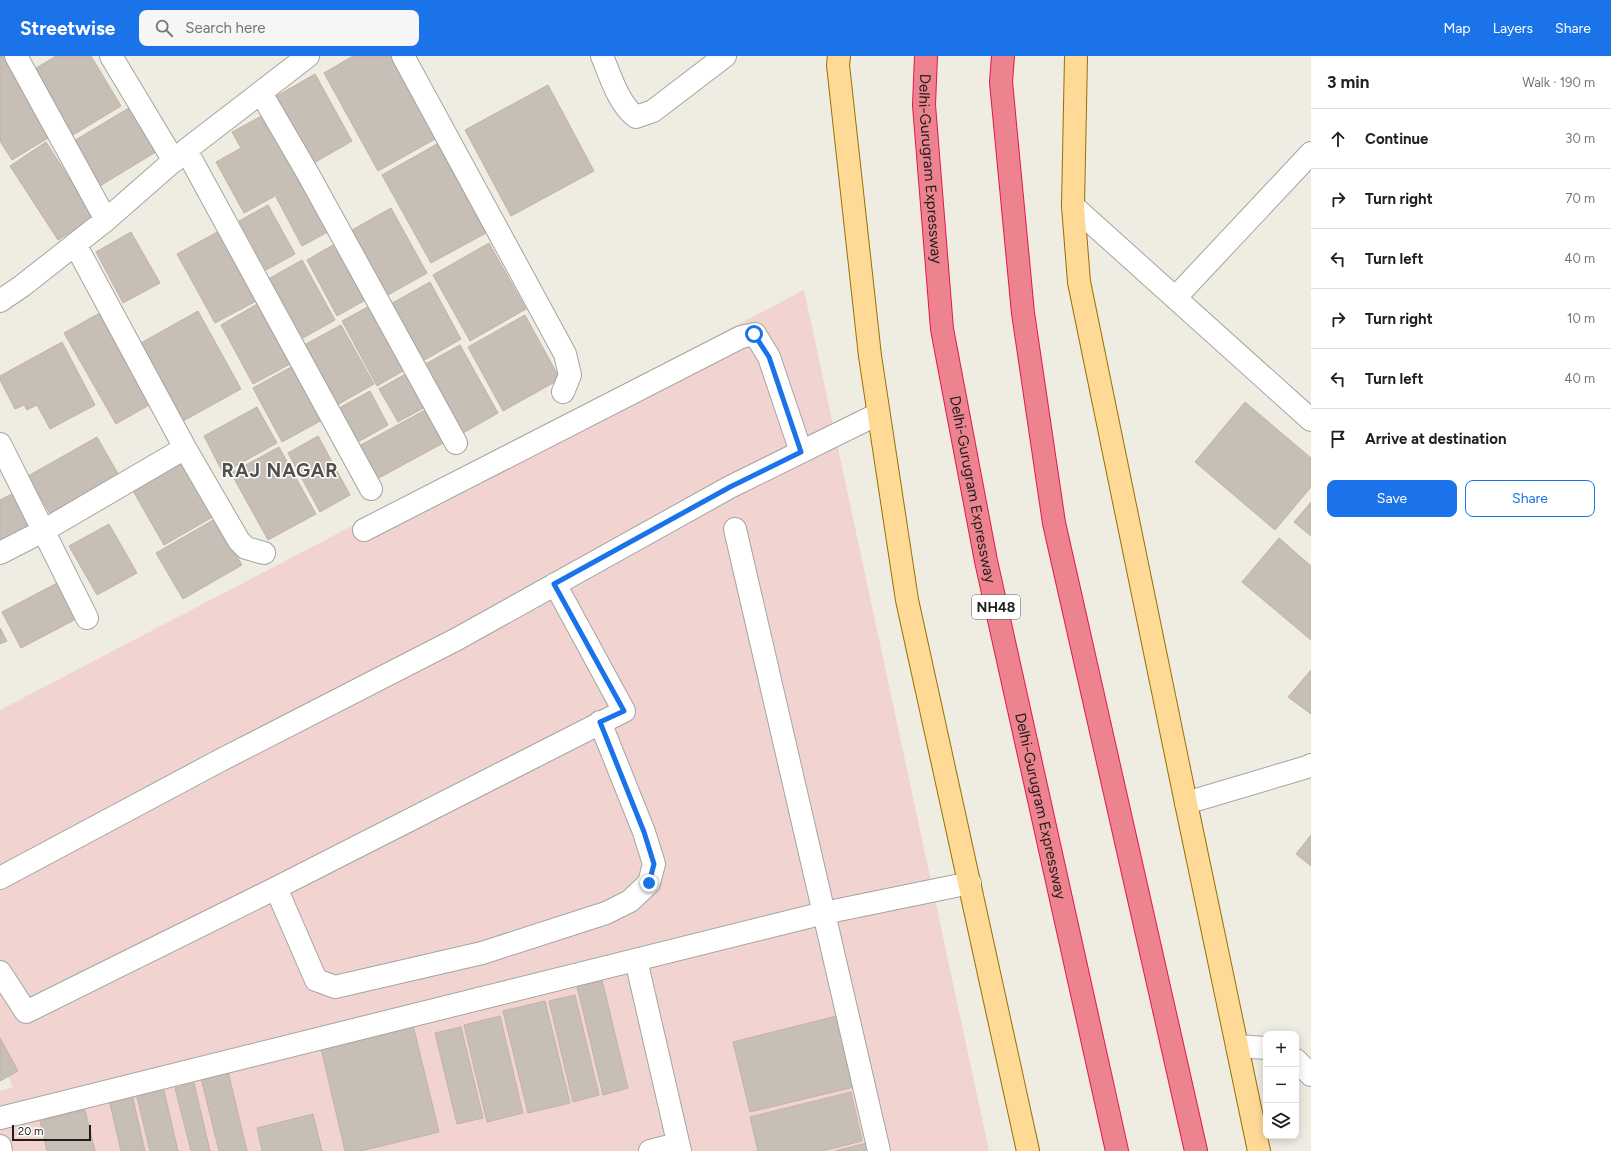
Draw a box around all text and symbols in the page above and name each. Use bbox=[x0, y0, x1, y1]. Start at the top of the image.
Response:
search box bbox=[139, 10, 419, 46]
text: Streetwise bbox=[20, 17, 115, 40]
icon: search bbox=[153, 17, 175, 39]
text: Search here bbox=[185, 19, 265, 37]
text: Map bbox=[1443, 20, 1471, 37]
text: Layers bbox=[1493, 20, 1533, 37]
text: Share bbox=[1555, 20, 1591, 37]
text: 3 min bbox=[1327, 72, 1369, 92]
street label: Delhi-Gurugram Expressway bbox=[915, 73, 946, 265]
text: Walk · 190 m bbox=[1522, 75, 1595, 90]
icon: ahead bbox=[1327, 128, 1349, 150]
text: Continue bbox=[1365, 130, 1428, 148]
text: 30 m bbox=[1565, 131, 1595, 146]
icon: right bbox=[1327, 188, 1349, 210]
text: Turn right bbox=[1365, 190, 1433, 208]
text: 70 m bbox=[1565, 191, 1595, 206]
icon: left bbox=[1327, 248, 1349, 270]
text: Turn left bbox=[1365, 250, 1423, 268]
text: 40 m bbox=[1564, 251, 1595, 266]
icon: right bbox=[1327, 308, 1349, 330]
text: Turn right bbox=[1365, 310, 1433, 328]
text: 10 m bbox=[1567, 311, 1595, 326]
route start bbox=[745, 325, 763, 343]
icon: left bbox=[1327, 368, 1349, 390]
text: Turn left bbox=[1365, 370, 1423, 388]
text: 40 m bbox=[1564, 371, 1595, 386]
street label: Delhi-Gurugram Expressway bbox=[946, 394, 1000, 585]
icon: arrive bbox=[1327, 428, 1349, 450]
text: Arrive at destination bbox=[1365, 430, 1506, 448]
district label: RAJ NAGAR bbox=[222, 459, 338, 482]
button: Save bbox=[1327, 480, 1457, 517]
button: Share bbox=[1465, 480, 1595, 517]
road number: NH48 bbox=[972, 595, 1020, 619]
street label: Delhi-Gurugram Expressway bbox=[1011, 711, 1070, 901]
route end bbox=[640, 874, 658, 892]
map controls bbox=[1263, 1031, 1299, 1139]
button: + bbox=[1263, 1031, 1299, 1067]
button: − bbox=[1263, 1067, 1299, 1103]
button: layers bbox=[1263, 1103, 1299, 1139]
scale bar bbox=[12, 1123, 91, 1142]
text: 20 m bbox=[18, 1125, 43, 1138]

